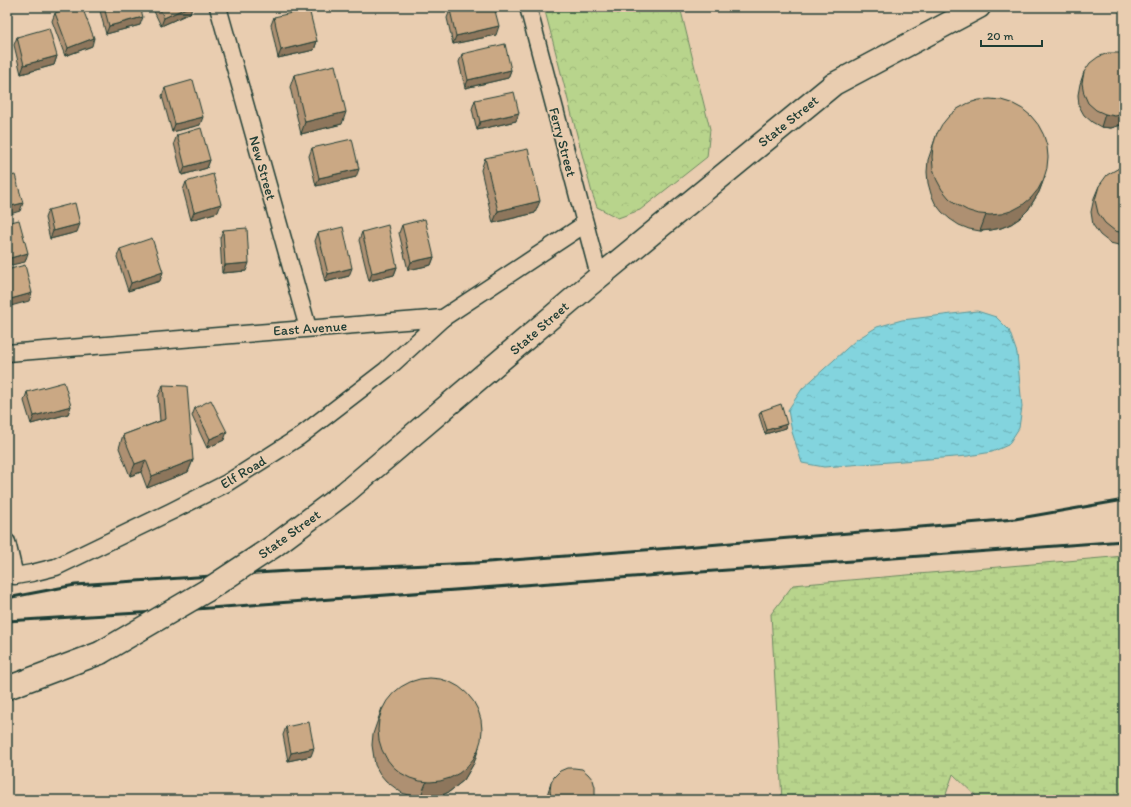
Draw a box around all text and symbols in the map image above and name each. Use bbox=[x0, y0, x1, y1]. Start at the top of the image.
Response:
scale bar bbox=[981, 22, 1042, 48]
text: 20 m bbox=[987, 29, 1014, 43]
street label: State Street bbox=[755, 92, 822, 151]
street label: Ferry Street bbox=[545, 106, 580, 179]
street label: New Street bbox=[245, 134, 280, 202]
street label: State Street bbox=[506, 298, 572, 359]
street label: East Avenue bbox=[272, 317, 348, 340]
street label: Elf Road bbox=[217, 452, 269, 493]
street label: State Street bbox=[255, 506, 324, 563]

